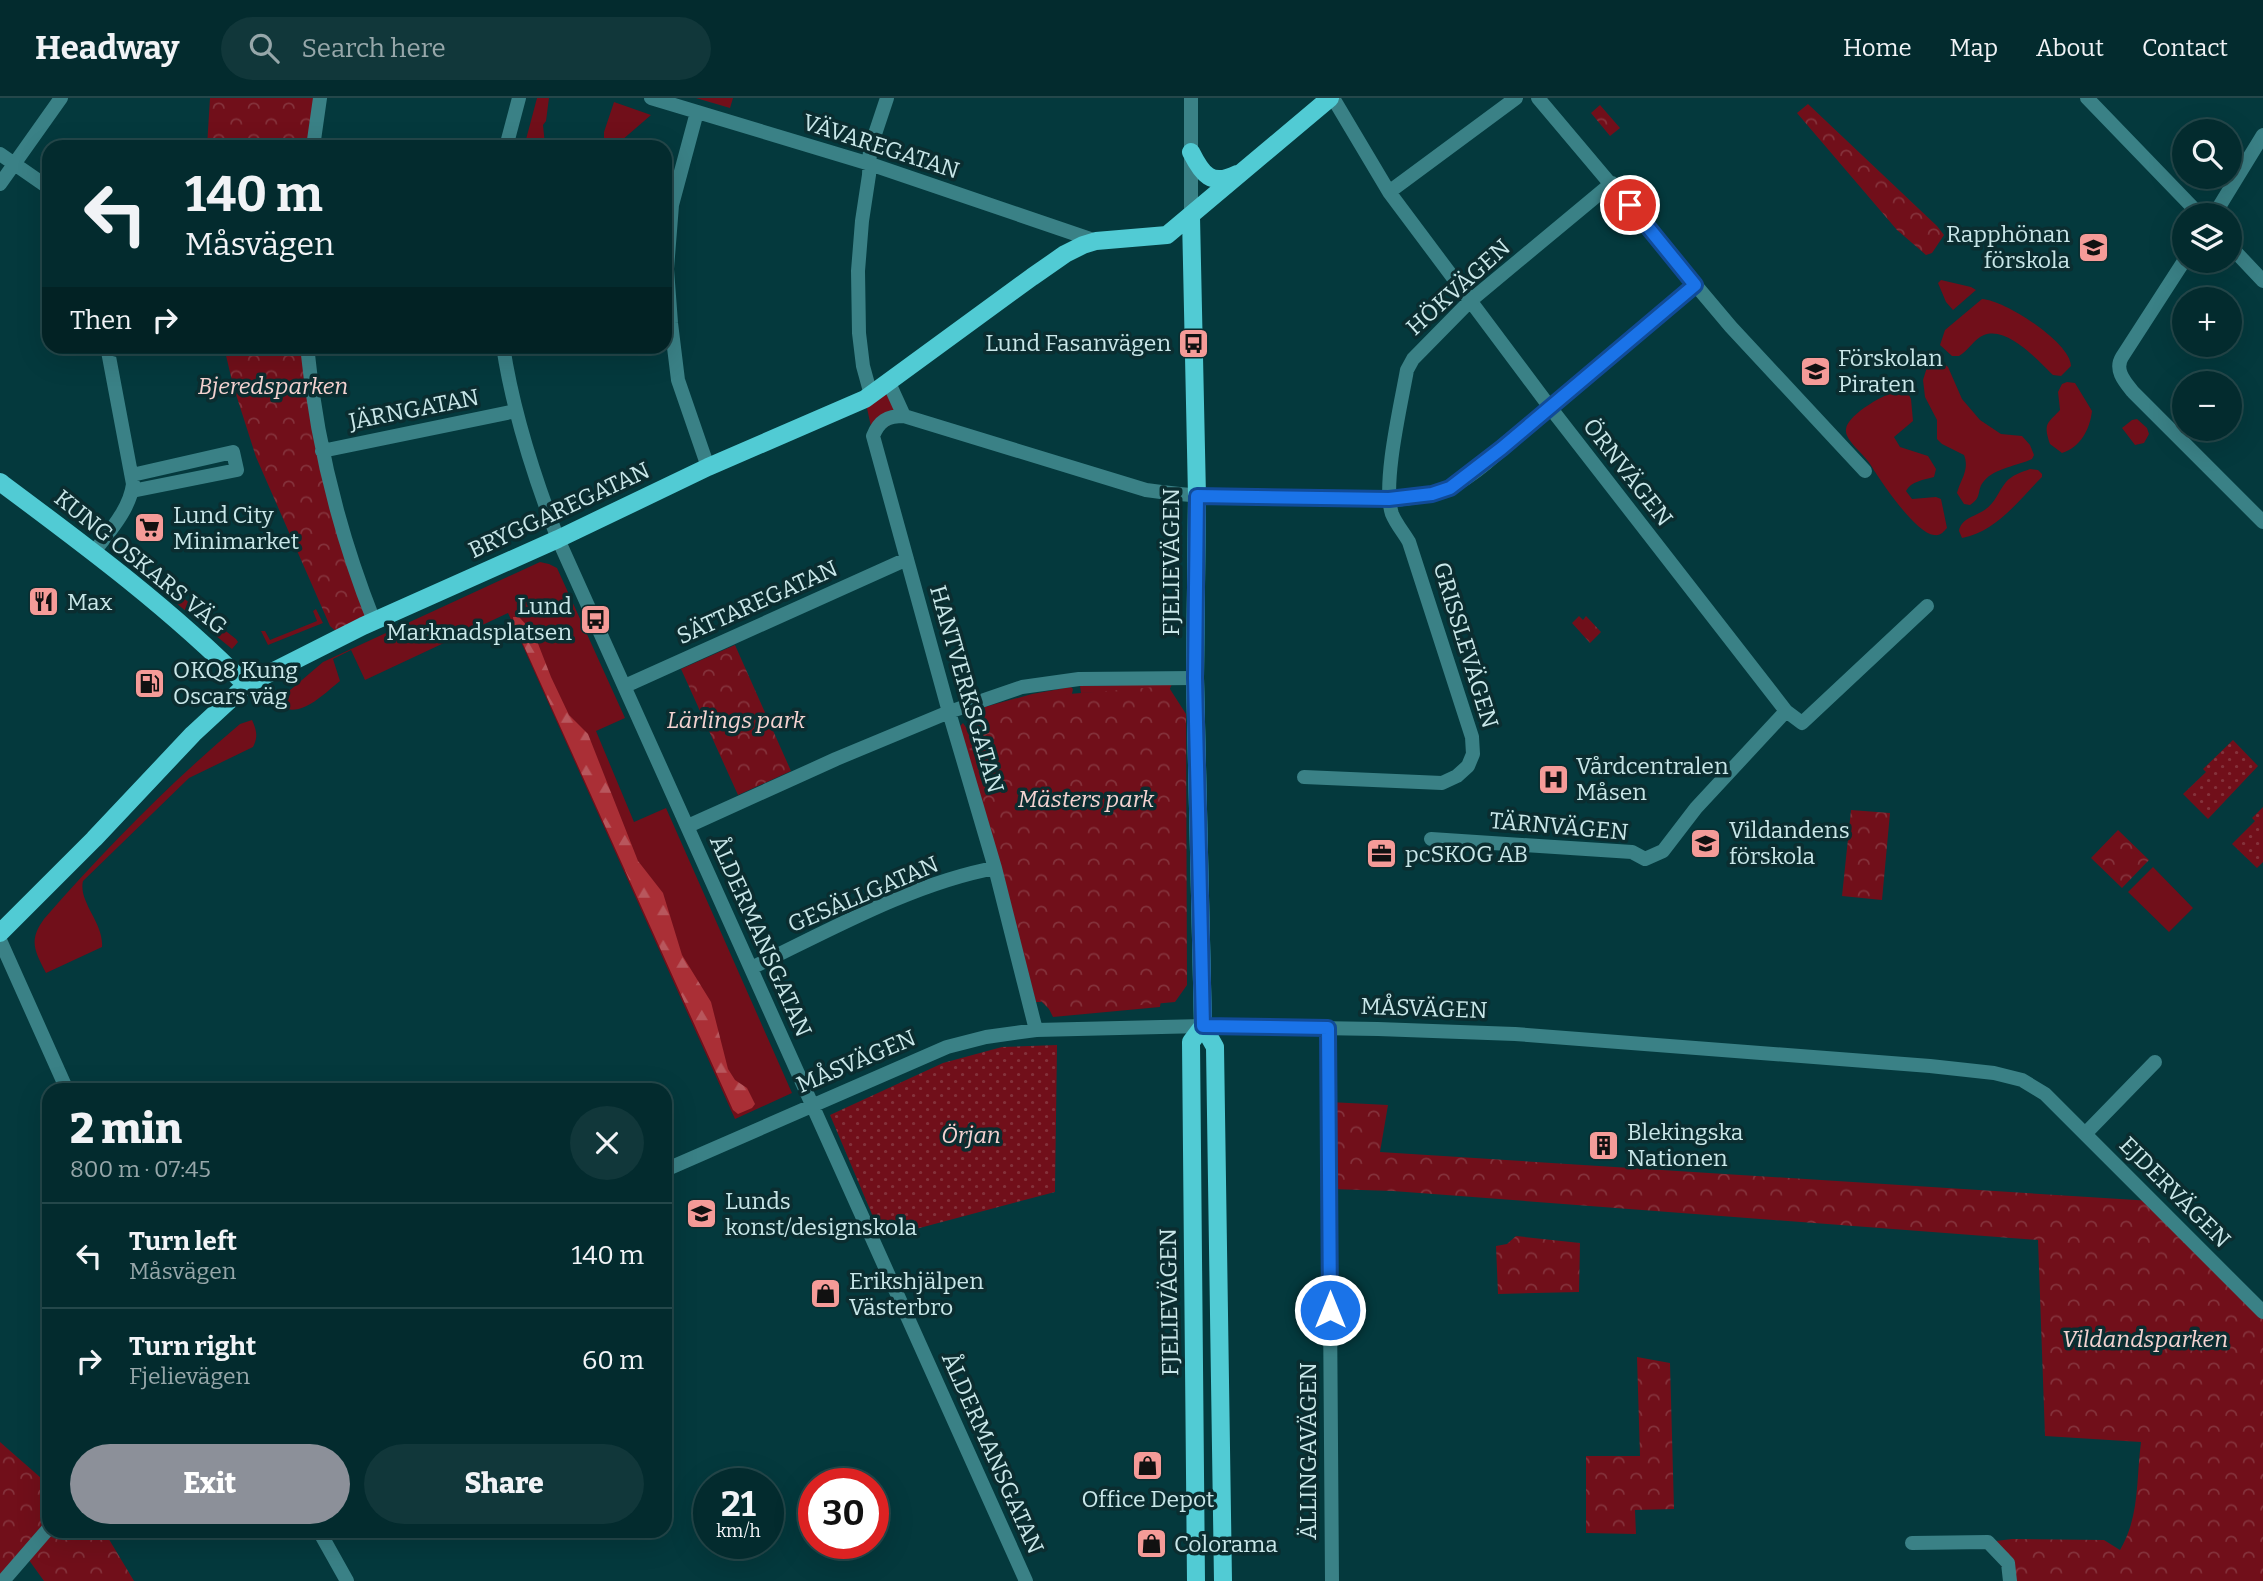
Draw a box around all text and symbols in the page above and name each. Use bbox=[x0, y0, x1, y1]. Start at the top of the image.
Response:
search box bbox=[221, 17, 711, 80]
text: Headway bbox=[35, 28, 179, 68]
icon: search bbox=[245, 29, 283, 67]
text: Search here bbox=[301, 33, 446, 64]
text: Home bbox=[1843, 34, 1912, 62]
text: Map bbox=[1950, 34, 1998, 62]
text: About bbox=[2036, 34, 2104, 62]
text: Contact bbox=[2142, 34, 2228, 62]
street label: VÄVAREGATAN bbox=[799, 107, 963, 185]
map controls bbox=[2172, 119, 2242, 441]
button: search bbox=[2172, 119, 2242, 189]
text: 140 m bbox=[185, 165, 323, 224]
icon: left bbox=[70, 168, 161, 259]
pin bbox=[1600, 175, 1660, 235]
icon: arrive bbox=[1611, 186, 1649, 224]
button: layers bbox=[2172, 203, 2242, 273]
place label: Rapphönan förskola bbox=[1946, 220, 2070, 274]
text: Måsvägen bbox=[185, 225, 334, 263]
school or university icon: Rapphönan förskola bbox=[2076, 230, 2110, 264]
street label: HÖKVÄGEN bbox=[1400, 233, 1516, 341]
button: + bbox=[2172, 287, 2242, 357]
icon: right bbox=[146, 301, 184, 339]
text: Then bbox=[70, 305, 132, 336]
bus stop icon: Lund Fasanvägen bbox=[1177, 326, 1211, 360]
place label: Lund Fasanvägen bbox=[985, 329, 1171, 357]
place label: Förskolan Piraten bbox=[1838, 344, 1943, 398]
school or university icon: Förskolan Piraten bbox=[1798, 354, 1832, 388]
button: − bbox=[2172, 371, 2242, 441]
park label: Bjeredsparken bbox=[198, 372, 348, 400]
street label: JÄRNGATAN bbox=[346, 383, 481, 436]
street label: ÖRNVÄGEN bbox=[1577, 413, 1679, 531]
street label: BRYGGAREGATAN bbox=[464, 456, 654, 564]
street label: KUNG OSKARS VÄG bbox=[49, 484, 233, 640]
street label: FJELIEVÄGEN bbox=[1157, 488, 1185, 636]
place label: Lund City Minimarket bbox=[173, 501, 299, 555]
supermarket icon: Lund City Minimarket bbox=[133, 511, 167, 545]
street label: SÄTTAREGATAN bbox=[672, 554, 842, 650]
street label: GRISSLEVÄGEN bbox=[1427, 558, 1505, 732]
street label: HANTVERKSGATAN bbox=[924, 582, 1010, 796]
restaurant icon: Max bbox=[27, 585, 61, 619]
place label: Max bbox=[67, 588, 113, 616]
place label: Lund Marknadsplatsen bbox=[386, 592, 572, 646]
bus stop icon: Lund Marknadsplatsen bbox=[578, 602, 612, 636]
place label: OKQ8 Kung Oscars väg bbox=[173, 656, 298, 710]
fuel station icon: OKQ8 Kung Oscars väg bbox=[133, 666, 167, 700]
park label: Lärlings park bbox=[667, 706, 806, 734]
place label: Vårdcentralen Måsen bbox=[1576, 752, 1729, 806]
hospital icon: Vårdcentralen Måsen bbox=[1536, 762, 1570, 796]
park label: Mästers park bbox=[1018, 785, 1155, 813]
street label: TÄRNVÄGEN bbox=[1489, 806, 1629, 846]
place label: Vildandens förskola bbox=[1729, 816, 1850, 870]
school or university icon: Vildandens förskola bbox=[1689, 826, 1723, 860]
street label: ÅLDERMANSGATAN bbox=[704, 831, 818, 1041]
office icon: pcSKOG AB bbox=[1365, 837, 1399, 871]
place label: pcSKOG AB bbox=[1405, 840, 1528, 868]
street label: GESÄLLGATAN bbox=[783, 850, 943, 938]
street label: MÅSVÄGEN bbox=[1360, 992, 1488, 1024]
street label: MÅSVÄGEN bbox=[792, 1023, 920, 1099]
text: 2 min bbox=[70, 1104, 182, 1154]
button: close bbox=[570, 1106, 644, 1180]
place label: Blekingska Nationen bbox=[1627, 1118, 1744, 1172]
park label: Örjan bbox=[941, 1121, 1001, 1149]
building icon: Blekingska Nationen bbox=[1587, 1128, 1621, 1162]
street label: EJDERVÄGEN bbox=[2114, 1131, 2236, 1253]
text: 800 m · 07:45 bbox=[70, 1155, 211, 1183]
place label: Lunds konst/designskola bbox=[725, 1187, 918, 1241]
school or university icon: Lunds konst/designskola bbox=[685, 1197, 719, 1231]
text: Turn left bbox=[129, 1226, 237, 1257]
street label: FJELIEVÄGEN bbox=[1154, 1228, 1184, 1376]
icon: left bbox=[70, 1237, 108, 1275]
text: 140 m bbox=[572, 1240, 644, 1271]
text: Måsvägen bbox=[129, 1257, 236, 1285]
place label: Erikshjälpen Västerbro bbox=[849, 1267, 984, 1321]
position arrow bbox=[1293, 1273, 1367, 1347]
shop icon: Erikshjälpen Västerbro bbox=[809, 1277, 843, 1311]
park label: Vildandsparken bbox=[2062, 1325, 2228, 1353]
text: Turn right bbox=[129, 1331, 256, 1362]
icon: right bbox=[70, 1342, 108, 1380]
text: 60 m bbox=[582, 1345, 644, 1376]
street label: ÅLDERMANSGATAN bbox=[936, 1348, 1050, 1558]
text: Fjelievägen bbox=[129, 1362, 250, 1390]
street label: ÄLLINGAVÄGEN bbox=[1294, 1362, 1322, 1540]
button: Exit bbox=[70, 1444, 350, 1524]
button: Share bbox=[364, 1444, 644, 1524]
shop icon: Office Depot bbox=[1131, 1448, 1165, 1482]
speed limit sign: 30 bbox=[798, 1468, 889, 1559]
text: 21 bbox=[721, 1483, 756, 1525]
place label: Office Depot bbox=[1082, 1485, 1214, 1513]
text: km/h bbox=[716, 1520, 761, 1542]
shop icon: Colorama bbox=[1134, 1527, 1168, 1561]
place label: Colorama bbox=[1174, 1530, 1278, 1558]

